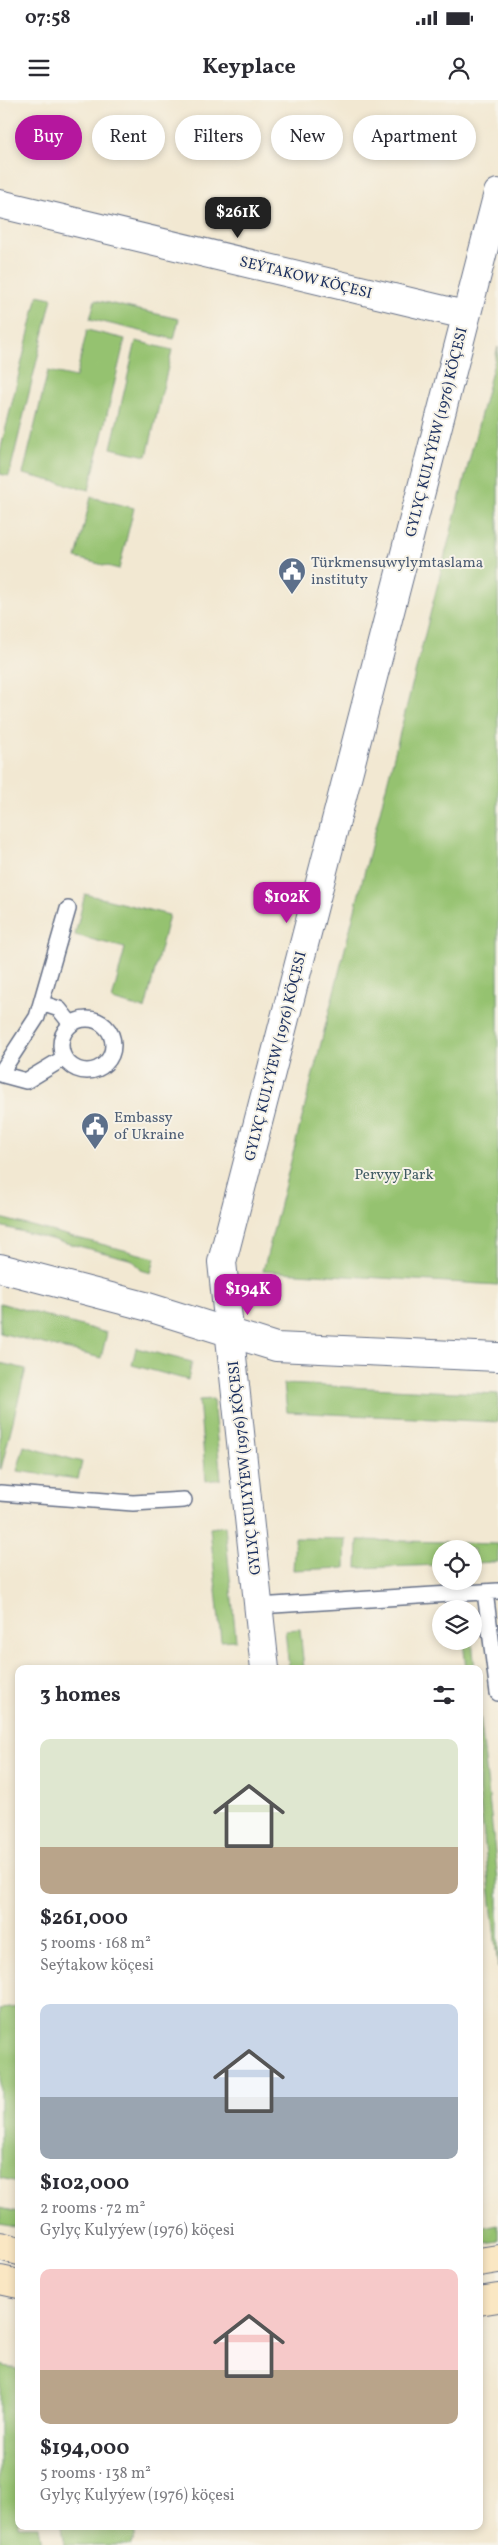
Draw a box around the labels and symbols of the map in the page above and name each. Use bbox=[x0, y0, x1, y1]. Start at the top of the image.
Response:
pin: $261K bbox=[203, 196, 273, 239]
street label: SEÝTAKOW KÖÇESI bbox=[237, 252, 374, 305]
street label: GYLYÇ KULYÝEW (1976) KÖÇESI bbox=[401, 325, 474, 539]
place label: Türkmensuwylymtaslama instituty bbox=[311, 553, 483, 591]
public building icon: Türkmensuwylymtaslama instituty bbox=[277, 556, 307, 595]
pin: $102K bbox=[252, 882, 322, 924]
street label: GYLYÇ KULYÝEW (1976) KÖÇESI bbox=[240, 949, 313, 1163]
place label: Embassy of Ukraine bbox=[114, 1108, 184, 1146]
public building icon: Embassy of Ukraine bbox=[80, 1111, 110, 1150]
park label: Pervyy Park bbox=[354, 1165, 434, 1186]
pin: $194K bbox=[213, 1274, 283, 1316]
street label: GYLYÇ KULYÝEW (1976) KÖÇESI bbox=[224, 1360, 267, 1576]

